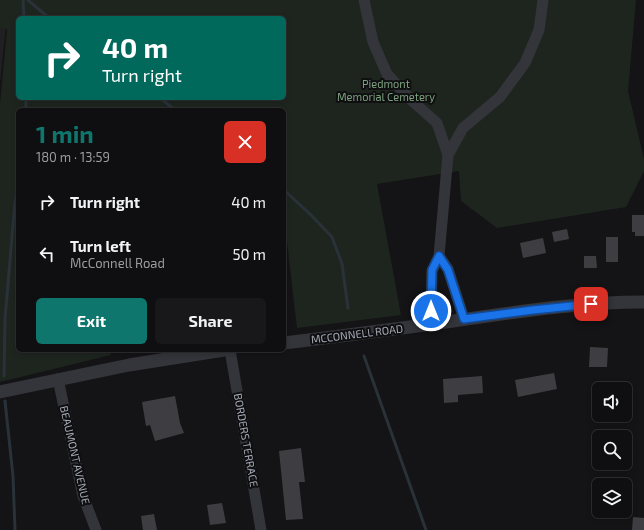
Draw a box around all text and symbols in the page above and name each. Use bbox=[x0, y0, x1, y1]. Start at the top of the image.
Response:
text: 40 m bbox=[102, 30, 168, 64]
icon: right bbox=[36, 32, 88, 84]
text: Turn right bbox=[102, 64, 182, 86]
park label: Piedmont Memorial Cemetery bbox=[337, 77, 435, 103]
text: 1 min bbox=[36, 119, 94, 148]
button: close bbox=[224, 121, 266, 163]
text: 180 m · 13:59 bbox=[36, 149, 110, 165]
icon: right bbox=[36, 191, 58, 213]
text: Turn right bbox=[70, 193, 140, 211]
text: 40 m bbox=[231, 193, 266, 211]
text: Turn left bbox=[70, 237, 131, 255]
icon: left bbox=[36, 243, 58, 265]
text: 50 m bbox=[232, 245, 266, 263]
text: McConnell Road bbox=[70, 255, 165, 271]
pin bbox=[574, 287, 608, 321]
position arrow bbox=[410, 290, 452, 332]
icon: arrive bbox=[580, 293, 602, 315]
button: Exit bbox=[36, 298, 147, 344]
button: Share bbox=[155, 298, 266, 344]
street label: MCCONNELL ROAD bbox=[310, 321, 404, 346]
map controls bbox=[592, 382, 632, 518]
button: sound bbox=[592, 382, 632, 422]
street label: BORDERS TERRACE bbox=[232, 392, 261, 488]
street label: BEAUMONT AVENUE bbox=[58, 404, 93, 505]
button: search bbox=[592, 430, 632, 470]
button: layers bbox=[592, 478, 632, 518]

